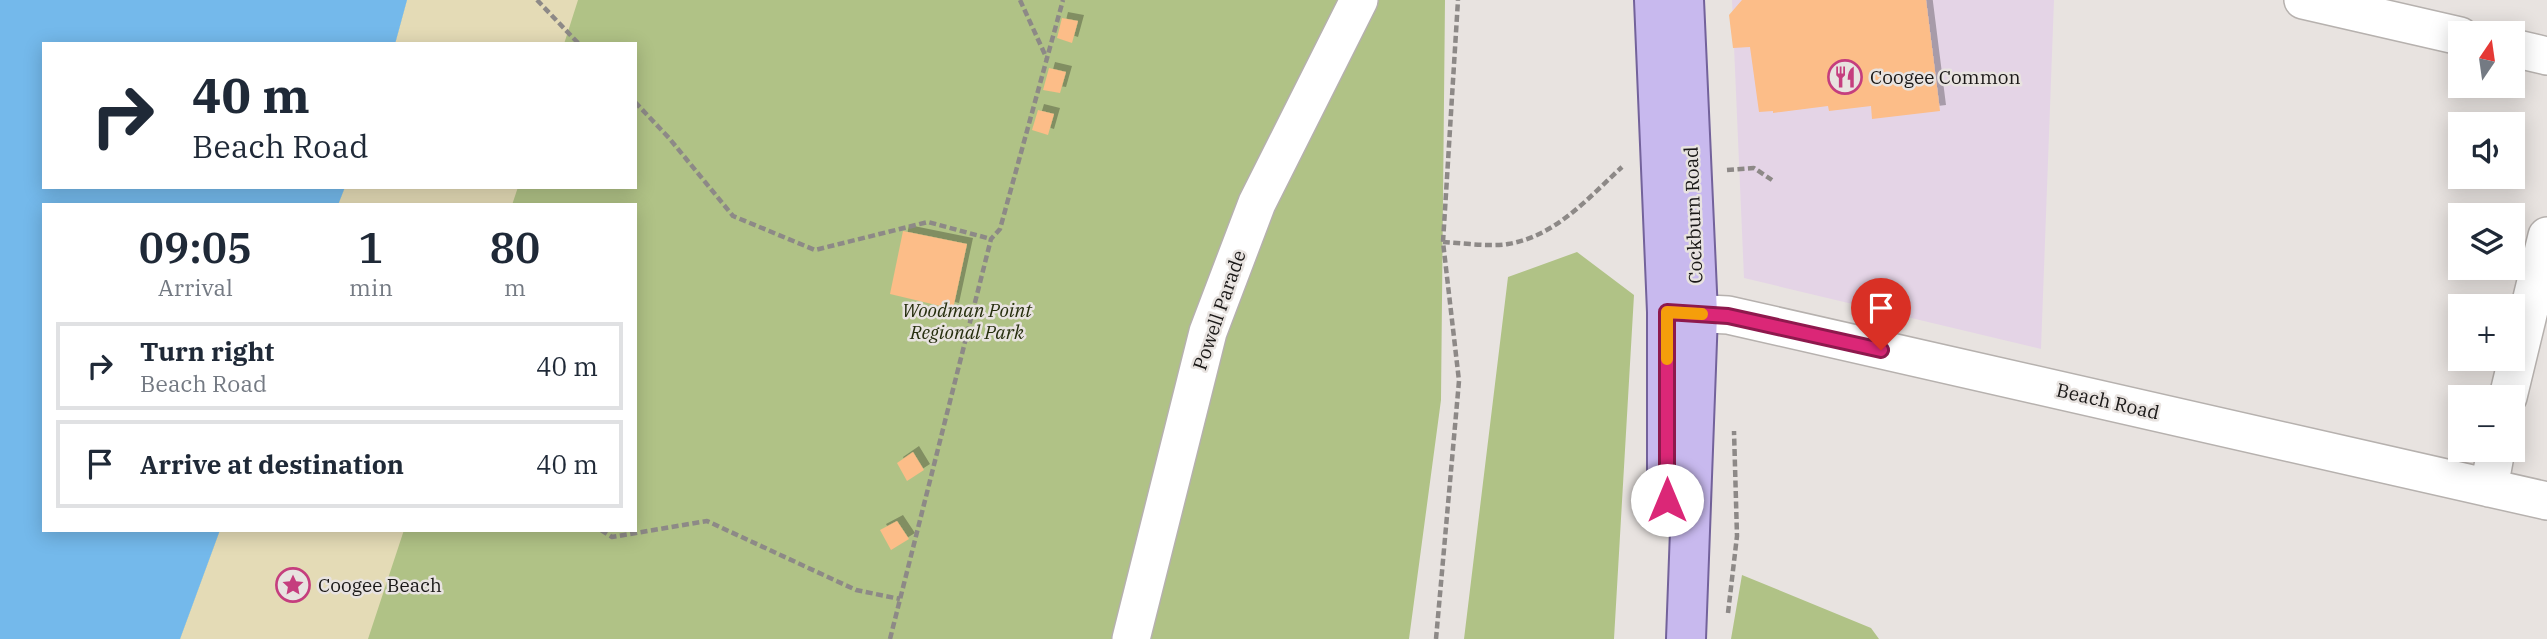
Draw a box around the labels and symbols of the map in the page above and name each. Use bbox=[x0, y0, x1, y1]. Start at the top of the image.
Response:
north arrow bbox=[2448, 21, 2525, 98]
restaurant icon: Coogee Common bbox=[1826, 58, 1864, 96]
place label: Coogee Common bbox=[1870, 65, 2021, 89]
street label: Cockburn Road bbox=[1679, 146, 1707, 284]
street label: Powell Parade bbox=[1187, 247, 1251, 373]
pin bbox=[1851, 278, 1911, 350]
park label: Woodman Point Regional Park bbox=[902, 298, 1033, 344]
street label: Beach Road bbox=[2054, 378, 2162, 424]
position arrow bbox=[1630, 463, 1704, 537]
place icon: Coogee Beach bbox=[274, 566, 312, 604]
place label: Coogee Beach bbox=[318, 573, 442, 597]

